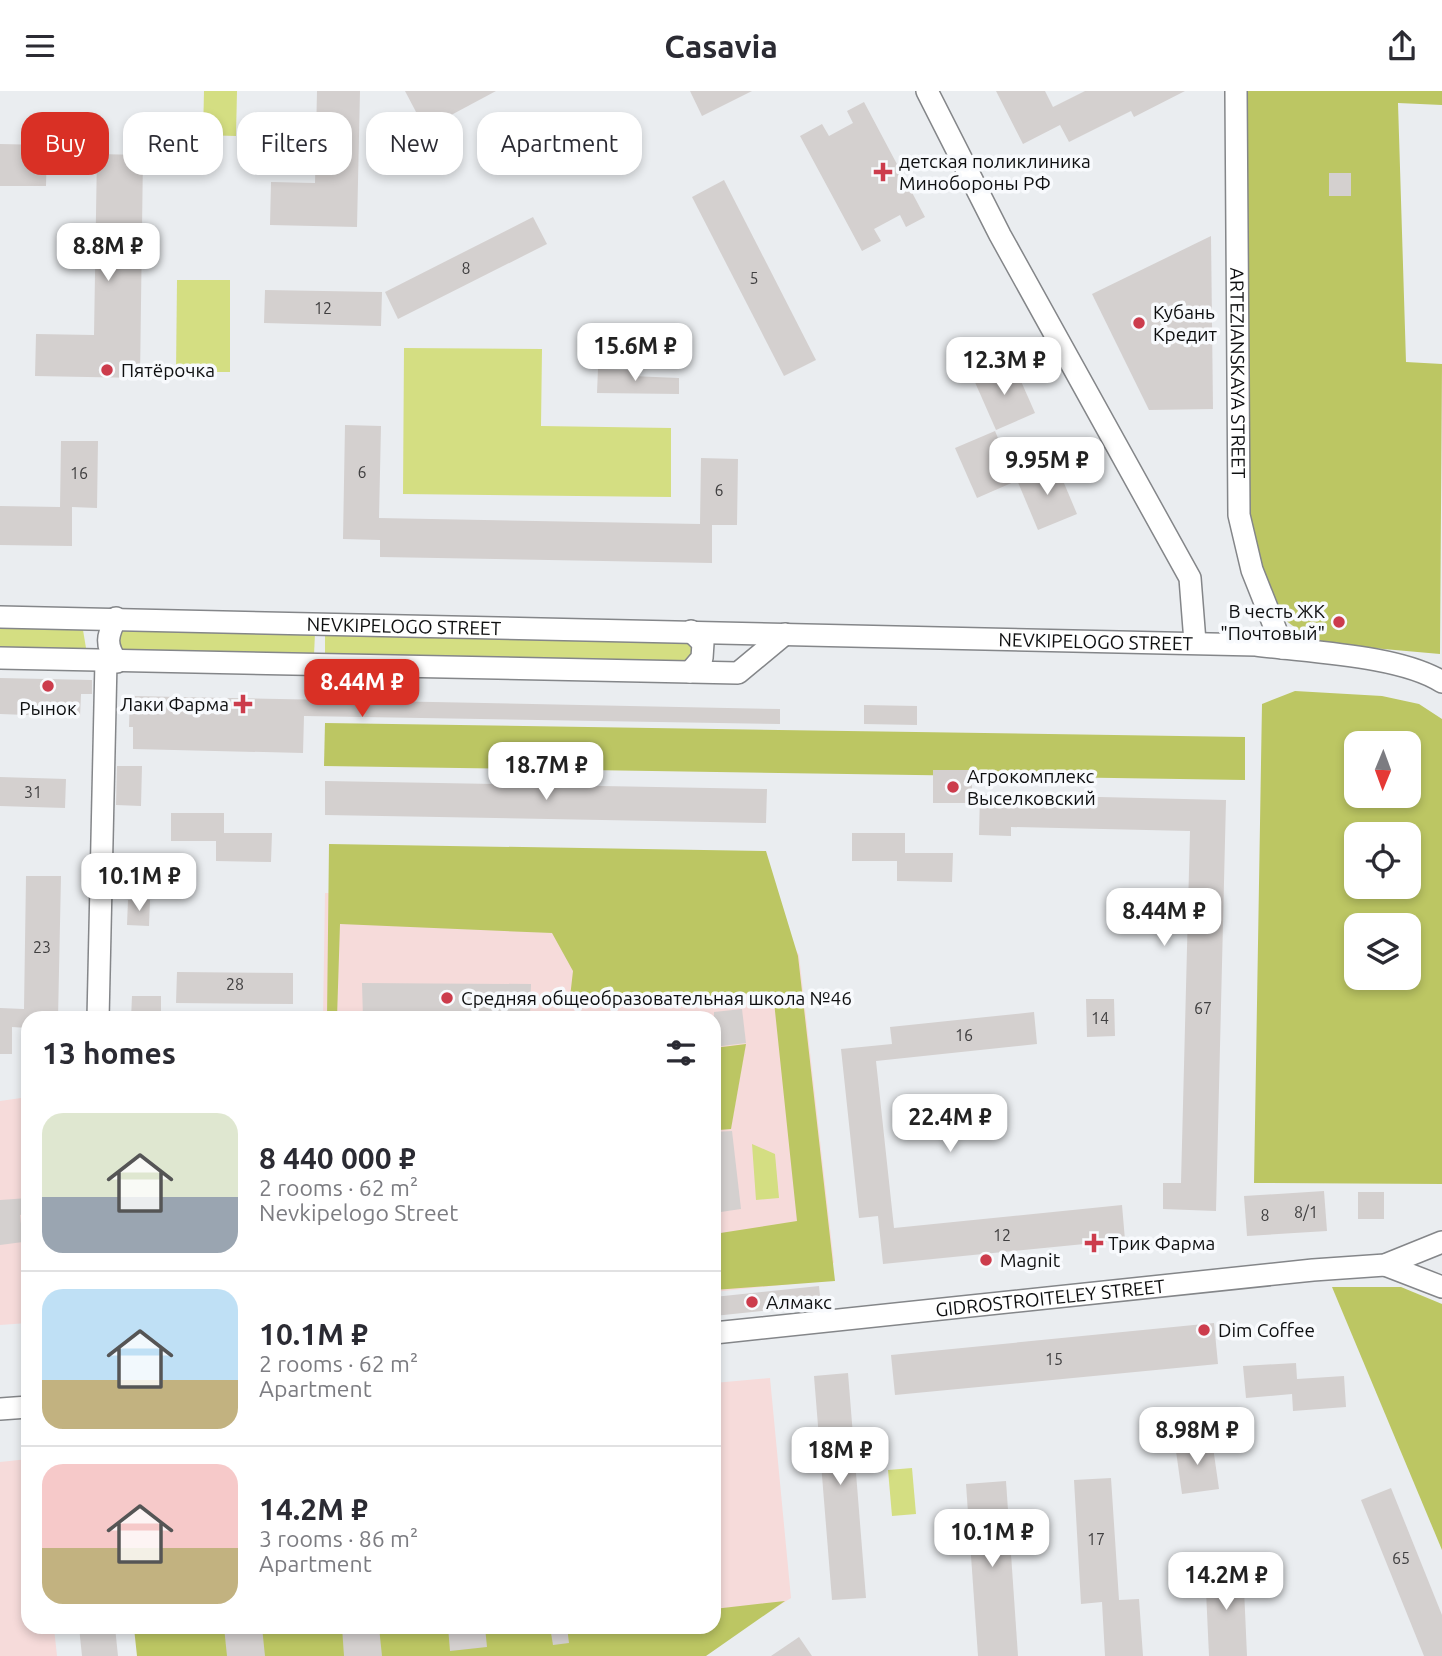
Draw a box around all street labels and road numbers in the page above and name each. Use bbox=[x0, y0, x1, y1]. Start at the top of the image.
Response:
street label: ARTEZIANSKAYA STREET bbox=[1226, 267, 1250, 479]
street label: NEVKIPELOGO STREET bbox=[306, 613, 502, 639]
street label: NEVKIPELOGO STREET bbox=[998, 628, 1194, 655]
street label: GIDROSTROITELEY STREET bbox=[934, 1275, 1166, 1321]

